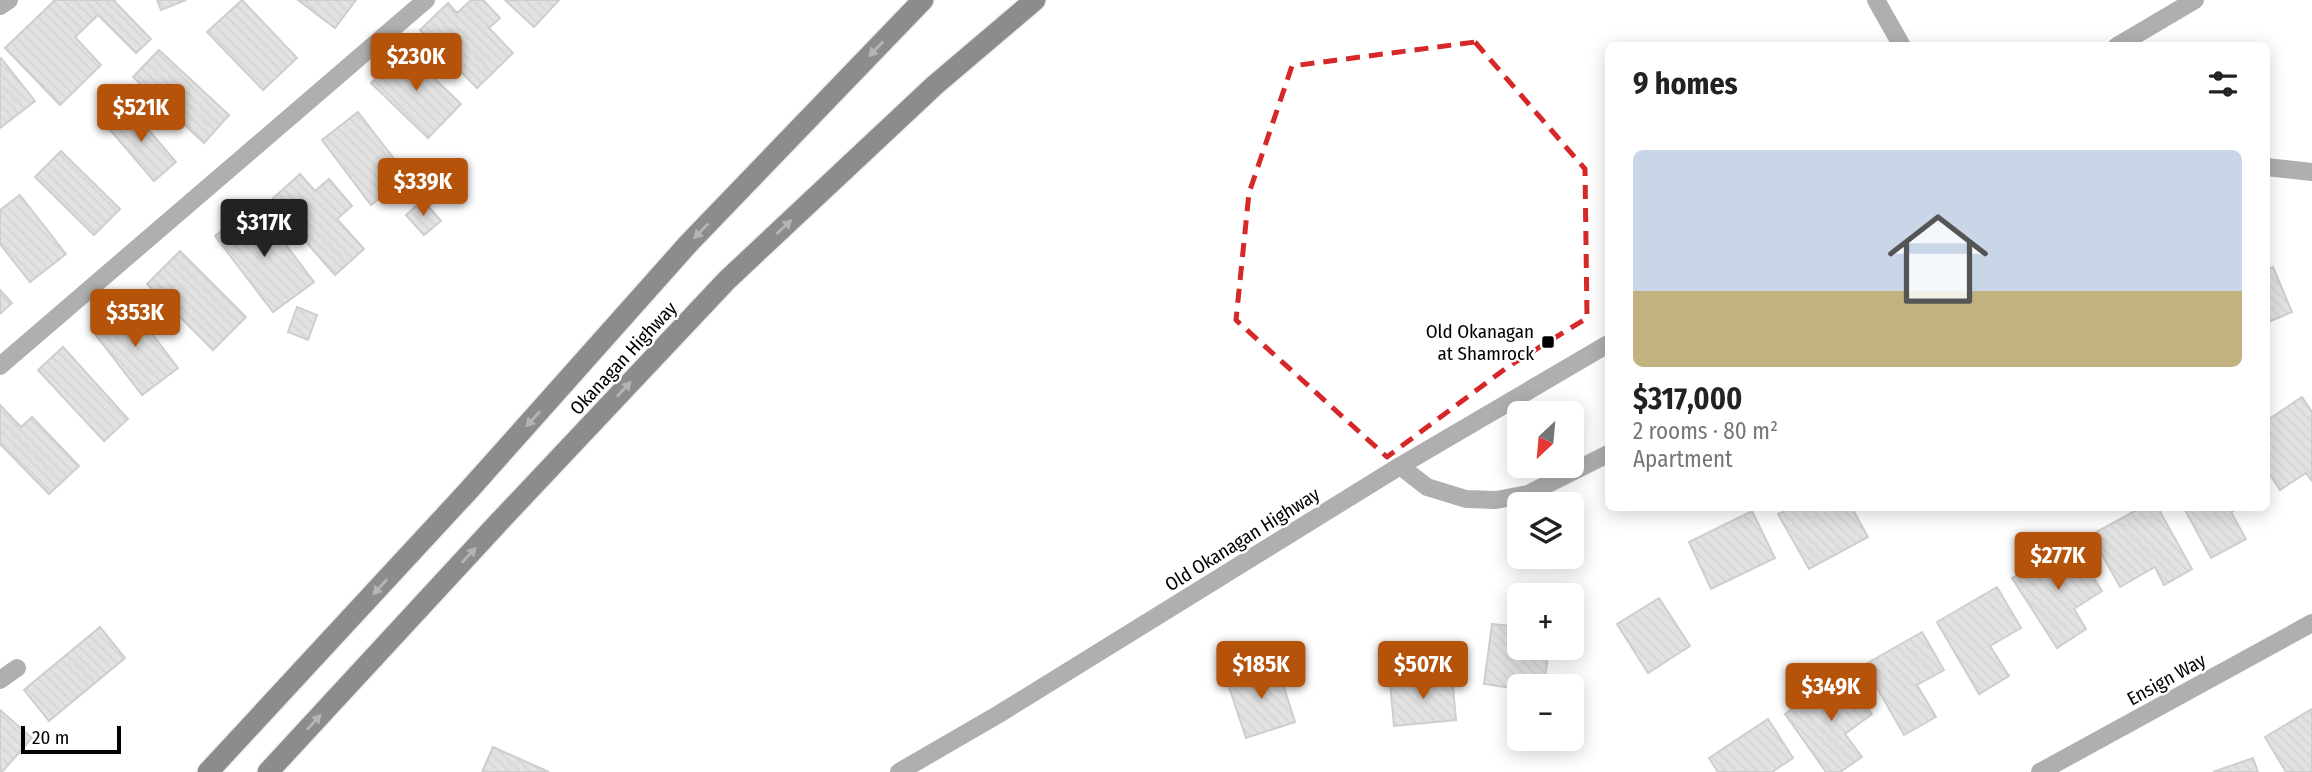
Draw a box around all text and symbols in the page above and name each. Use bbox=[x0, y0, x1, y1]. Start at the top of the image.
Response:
pin: $230K bbox=[367, 34, 465, 93]
one-way arrow bbox=[868, 40, 884, 57]
text: $230K bbox=[387, 42, 445, 70]
icon: filters bbox=[2204, 65, 2242, 103]
text: 9 homes bbox=[1633, 66, 1738, 102]
pin: $521K bbox=[92, 85, 190, 144]
text: $521K bbox=[113, 93, 169, 121]
pin: $339K bbox=[374, 158, 472, 218]
text: $339K bbox=[394, 167, 452, 195]
icon: home bbox=[1875, 196, 2001, 322]
pin: $317K bbox=[215, 200, 313, 259]
text: $317K bbox=[237, 208, 291, 236]
one-way arrow bbox=[775, 219, 793, 235]
one-way arrow bbox=[694, 222, 710, 239]
pin: $353K bbox=[86, 290, 184, 349]
street label: Okanagan Highway bbox=[565, 297, 682, 420]
text: $353K bbox=[106, 298, 164, 326]
place label: Old Okanagan at Shamrock bbox=[1426, 320, 1534, 365]
marker: Old Okanagan at Shamrock bbox=[1540, 334, 1556, 350]
one-way arrow bbox=[616, 381, 632, 398]
text: $317,000 bbox=[1633, 381, 1743, 417]
north arrow bbox=[1507, 401, 1584, 478]
map controls bbox=[1507, 401, 1584, 751]
one-way arrow bbox=[526, 410, 541, 427]
text: 2 rooms · 80 m² bbox=[1633, 417, 1778, 445]
text: Apartment bbox=[1633, 445, 1733, 473]
street label: Old Okanagan Highway bbox=[1161, 482, 1324, 596]
button: layers bbox=[1507, 492, 1584, 569]
pin: $277K bbox=[2009, 532, 2107, 592]
text: $277K bbox=[2031, 541, 2085, 569]
one-way arrow bbox=[460, 547, 476, 564]
one-way arrow bbox=[372, 578, 388, 595]
button: + bbox=[1507, 583, 1584, 660]
pin: $185K bbox=[1212, 642, 1310, 701]
pin: $507K bbox=[1374, 642, 1472, 701]
street label: Ensign Way bbox=[2123, 648, 2210, 710]
text: $185K bbox=[1232, 650, 1290, 678]
text: $507K bbox=[1394, 650, 1452, 678]
pin: $349K bbox=[1782, 664, 1880, 723]
text: $349K bbox=[1802, 672, 1860, 700]
button: − bbox=[1507, 674, 1584, 751]
one-way arrow bbox=[306, 713, 322, 731]
scale bar bbox=[21, 723, 121, 755]
text: 20 m bbox=[32, 726, 69, 749]

